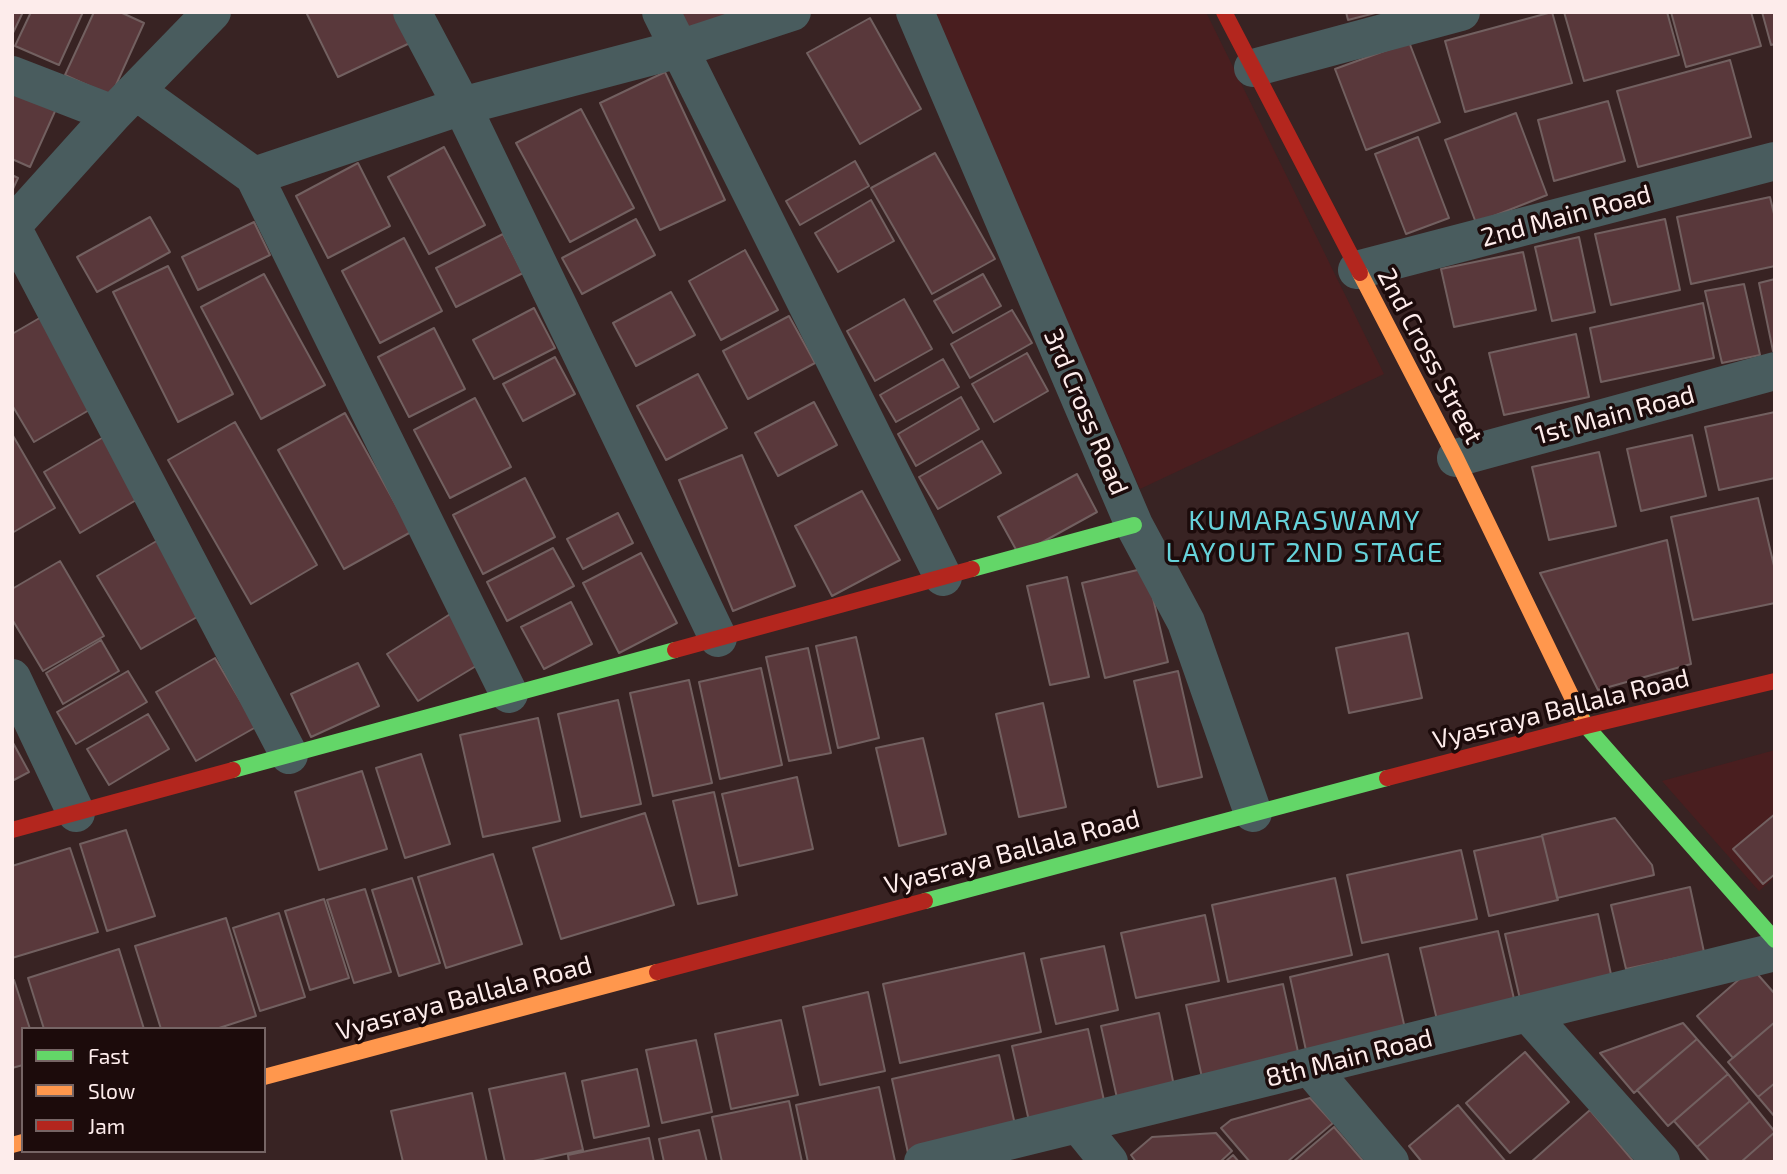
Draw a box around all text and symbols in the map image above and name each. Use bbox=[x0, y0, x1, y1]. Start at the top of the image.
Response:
street label: 2nd Main Road bbox=[1478, 178, 1654, 254]
street label: 2nd Cross Street bbox=[1371, 263, 1489, 449]
street label: 3rd Cross Road bbox=[1037, 324, 1135, 500]
street label: 1st Main Road bbox=[1532, 379, 1698, 451]
district label: KUMARASWAMY LAYOUT 2ND STAGE bbox=[1168, 504, 1442, 570]
street label: Vyasraya Ballala Road bbox=[1430, 662, 1692, 756]
street label: Vyasraya Ballala Road bbox=[881, 803, 1143, 901]
street label: Vyasraya Ballala Road bbox=[333, 949, 595, 1047]
street label: 8th Main Road bbox=[1262, 1022, 1436, 1094]
legend bbox=[21, 1027, 266, 1153]
text: Fast bbox=[88, 1043, 129, 1068]
text: Slow bbox=[88, 1078, 135, 1103]
text: Jam bbox=[88, 1113, 125, 1138]

